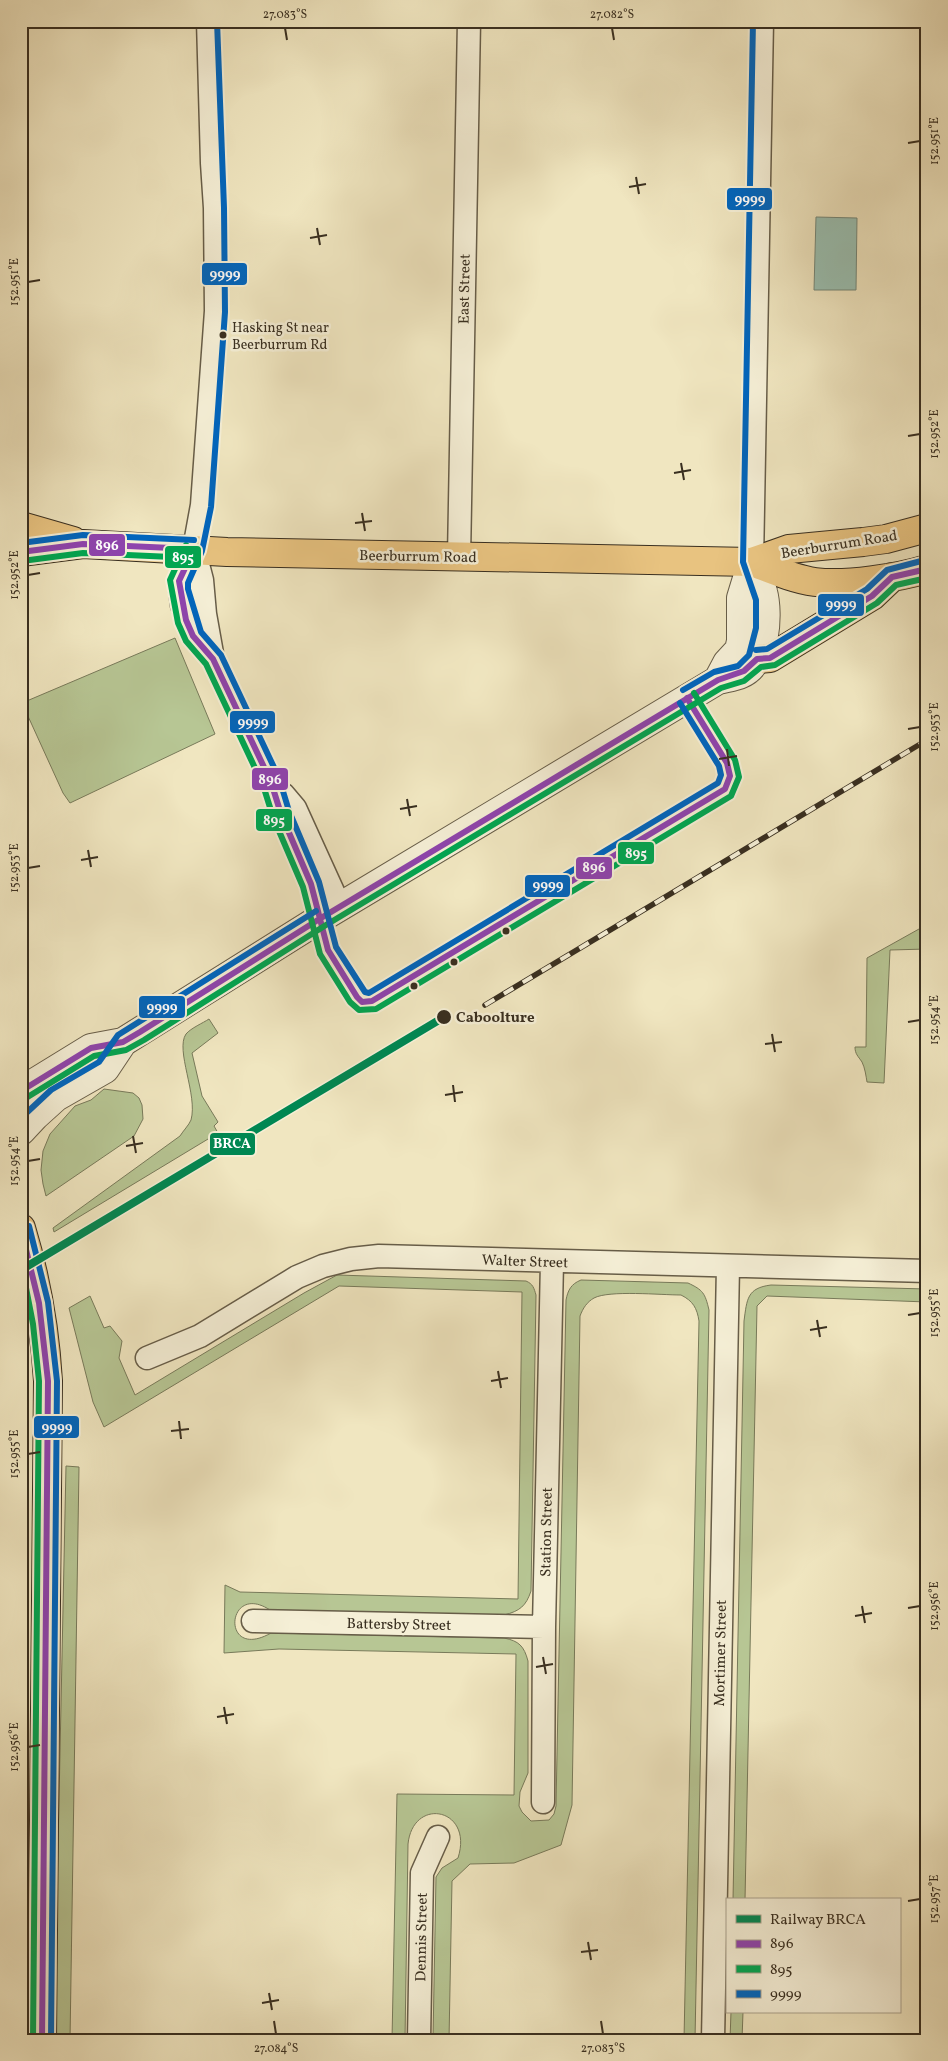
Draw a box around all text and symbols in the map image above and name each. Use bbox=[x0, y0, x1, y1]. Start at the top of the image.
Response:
text: 27.083°S bbox=[263, 7, 307, 23]
text: 27.082°S bbox=[590, 7, 634, 23]
text: 152.951°E bbox=[927, 117, 943, 165]
line badge: 9999 bbox=[726, 187, 773, 211]
text: 9999 bbox=[734, 191, 766, 210]
street label: East Street bbox=[454, 254, 477, 324]
text: 152.951°E bbox=[7, 258, 23, 306]
line badge: 9999 bbox=[201, 262, 248, 286]
text: 9999 bbox=[209, 266, 241, 285]
place label: Hasking St near Beerburrum Rd bbox=[232, 319, 329, 355]
marker: Hasking St near Beerburrum Rd bbox=[218, 330, 228, 340]
text: 152.952°E bbox=[927, 409, 943, 459]
street label: Beerburrum Road bbox=[779, 526, 899, 565]
line badge: 896 bbox=[88, 533, 126, 557]
text: 896 bbox=[95, 537, 119, 556]
line badge: 895 bbox=[164, 545, 202, 569]
street label: Beerburrum Road bbox=[359, 546, 477, 569]
text: 895 bbox=[172, 549, 194, 568]
text: 152.952°E bbox=[7, 550, 23, 600]
line badge: 9999 bbox=[817, 593, 865, 617]
text: 9999 bbox=[825, 596, 857, 615]
text: 152.953°E bbox=[927, 702, 943, 752]
line badge: 9999 bbox=[229, 710, 276, 734]
text: 9999 bbox=[237, 714, 269, 733]
line badge: 896 bbox=[251, 767, 289, 791]
text: 896 bbox=[258, 771, 282, 790]
line badge: 895 bbox=[255, 808, 293, 832]
text: 895 bbox=[263, 812, 285, 831]
line badge: 895 bbox=[617, 841, 655, 865]
text: 152.953°E bbox=[7, 843, 23, 893]
text: 895 bbox=[625, 845, 647, 864]
line badge: 896 bbox=[575, 856, 613, 880]
text: 896 bbox=[582, 859, 606, 878]
line badge: 9999 bbox=[524, 874, 571, 898]
text: 9999 bbox=[532, 877, 564, 896]
unlabelled marker bbox=[501, 926, 511, 936]
unlabelled marker bbox=[449, 957, 459, 967]
unlabelled marker bbox=[409, 981, 419, 991]
line badge: 9999 bbox=[138, 995, 186, 1019]
text: 152.954°E bbox=[927, 995, 943, 1045]
text: 9999 bbox=[146, 999, 178, 1018]
marker: Caboolture bbox=[435, 1008, 453, 1026]
place label: Caboolture bbox=[456, 1008, 535, 1029]
line badge: BRCA bbox=[209, 1132, 256, 1156]
text: BRCA bbox=[213, 1135, 251, 1154]
text: 152.954°E bbox=[7, 1136, 23, 1186]
street label: Walter Street bbox=[481, 1250, 569, 1275]
text: 152.955°E bbox=[927, 1288, 943, 1338]
line badge: 9999 bbox=[33, 1415, 80, 1439]
text: 9999 bbox=[41, 1419, 73, 1438]
text: 152.955°E bbox=[7, 1429, 23, 1479]
street label: Station Street bbox=[536, 1487, 559, 1577]
text: 152.956°E bbox=[927, 1581, 943, 1631]
street label: Mortimer Street bbox=[710, 1599, 733, 1707]
street label: Battersby Street bbox=[346, 1614, 451, 1637]
text: 152.956°E bbox=[7, 1722, 23, 1772]
text: 152.957°E bbox=[927, 1874, 943, 1924]
street label: Dennis Street bbox=[411, 1892, 434, 1982]
legend bbox=[726, 1898, 900, 2014]
text: Railway BRCA bbox=[770, 1910, 866, 1931]
text: 896 bbox=[770, 1934, 794, 1955]
text: 895 bbox=[770, 1960, 792, 1981]
text: 9999 bbox=[770, 1984, 802, 2005]
text: 27.084°S bbox=[254, 2041, 298, 2057]
text: 27.083°S bbox=[581, 2041, 625, 2057]

